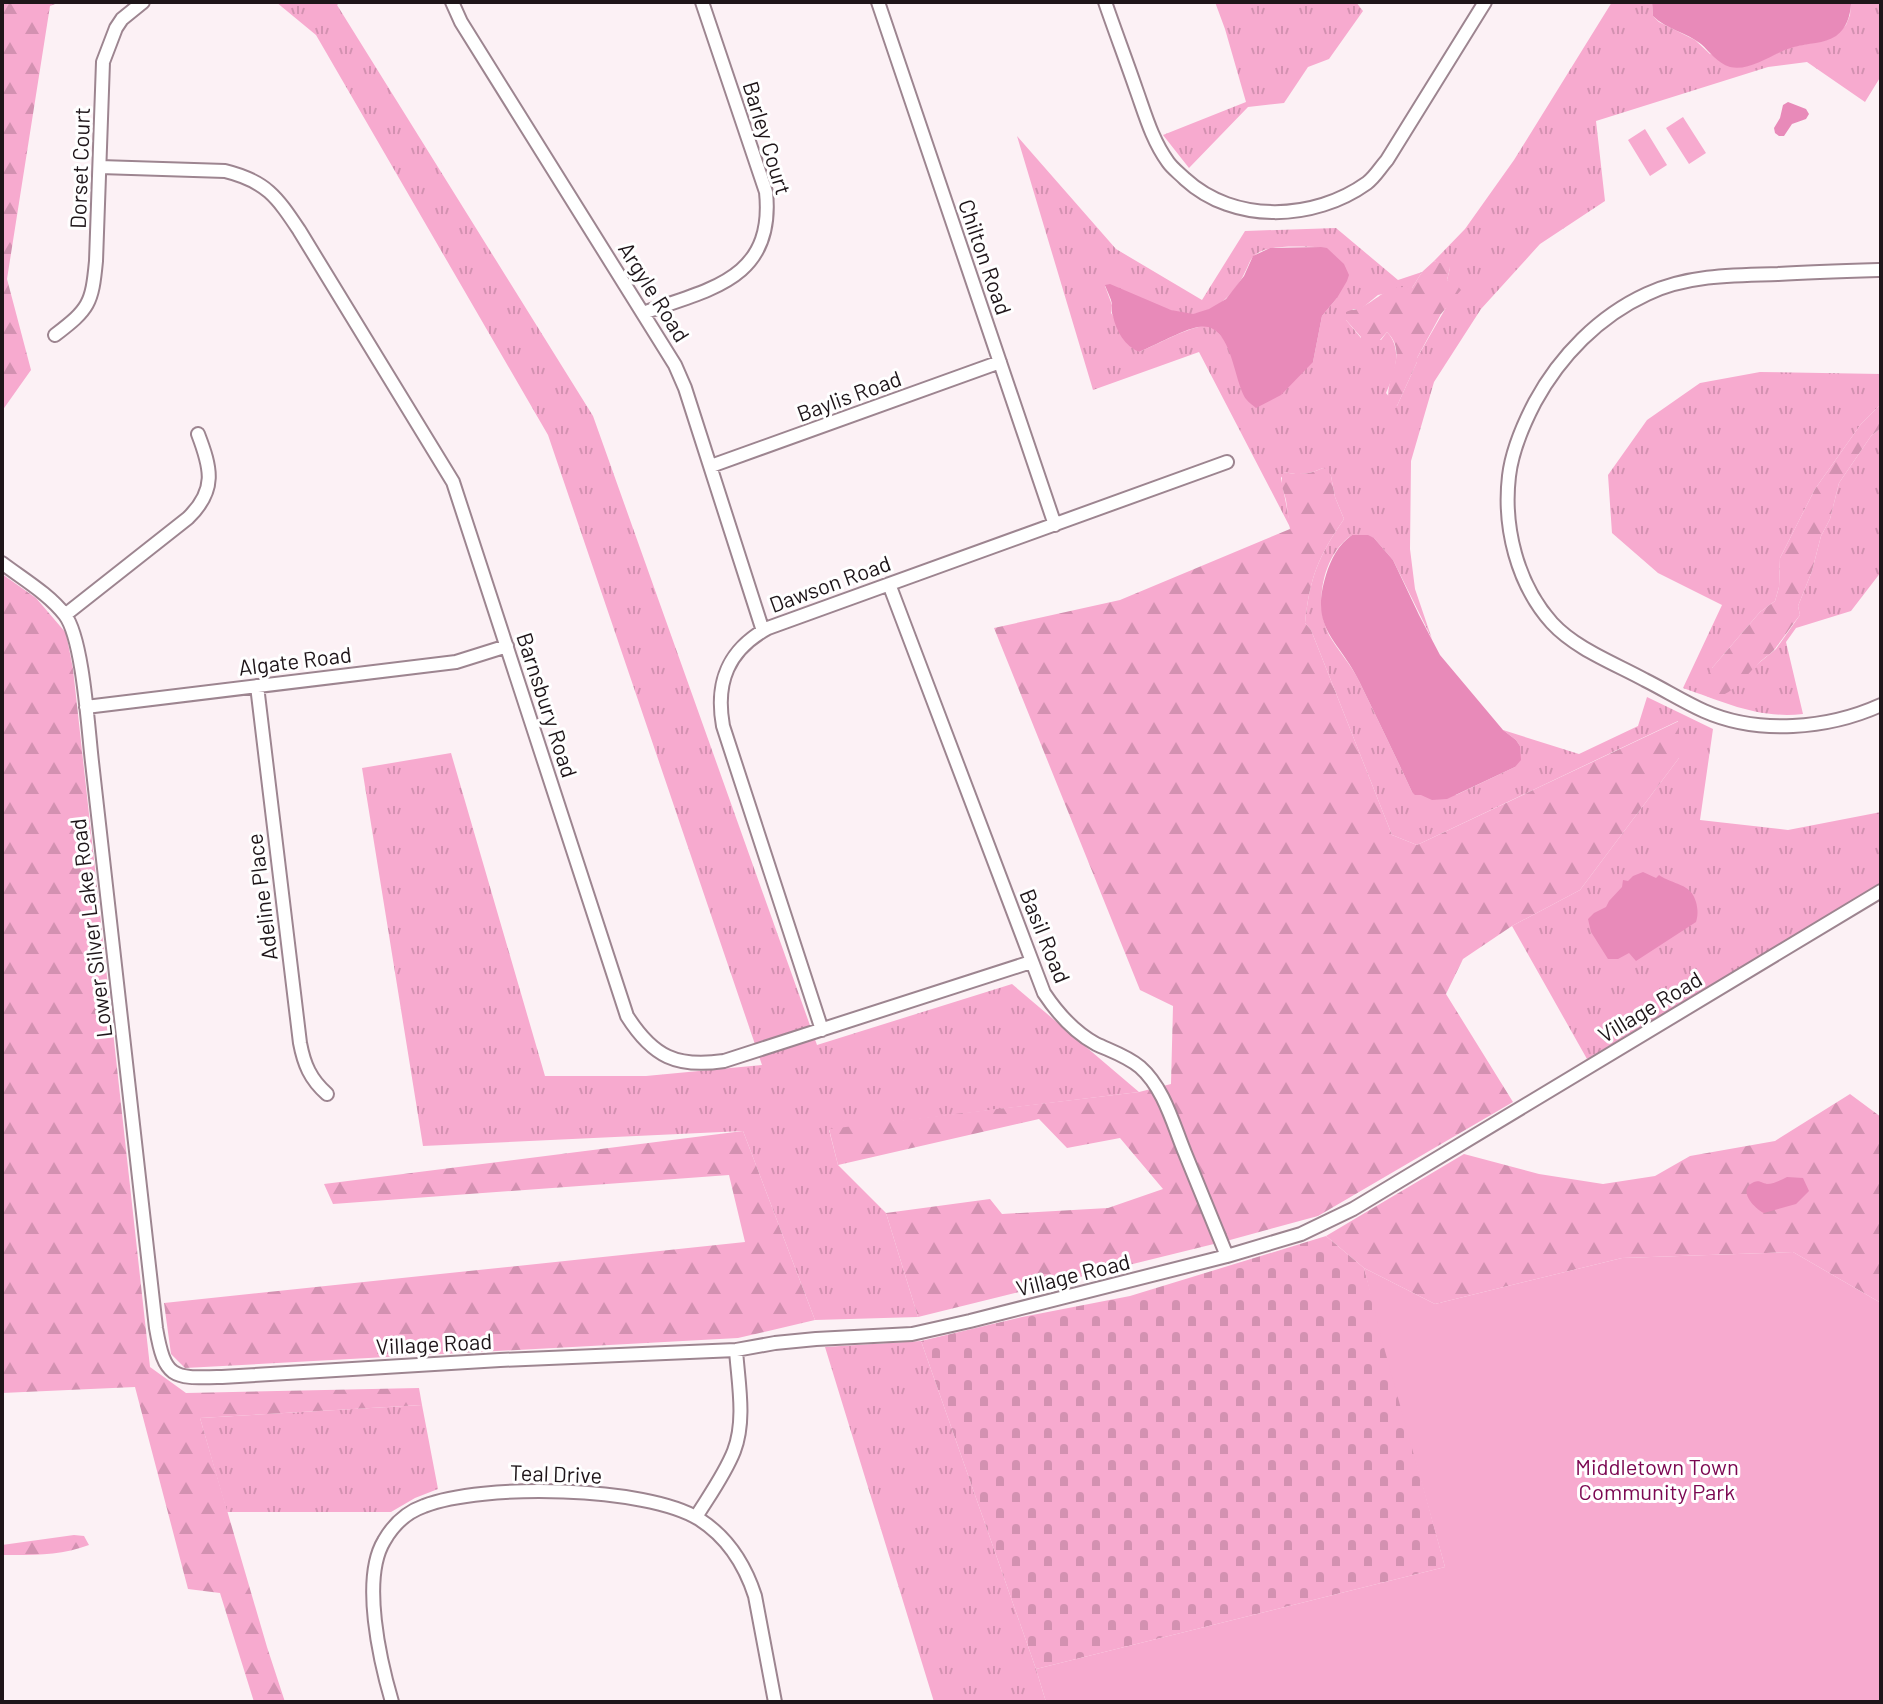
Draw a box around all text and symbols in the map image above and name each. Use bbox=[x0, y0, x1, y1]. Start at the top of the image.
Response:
street label: Barley Court bbox=[738, 78, 798, 198]
street label: Dorset Court bbox=[64, 107, 94, 229]
street label: Chilton Road bbox=[954, 195, 1018, 318]
street label: Argyle Road bbox=[614, 237, 696, 346]
street label: Baylis Road bbox=[793, 364, 904, 426]
street label: Dawson Road bbox=[765, 549, 894, 617]
street label: Barnsbury Road bbox=[512, 629, 584, 780]
street label: Algate Road bbox=[237, 640, 353, 680]
street label: Lower Silver Lake Road bbox=[64, 817, 116, 1039]
street label: Adeline Place bbox=[240, 832, 282, 962]
street label: Basil Road bbox=[1015, 885, 1077, 986]
street label: Village Road bbox=[1593, 965, 1706, 1047]
street label: Village Road bbox=[1013, 1247, 1132, 1301]
street label: Village Road bbox=[375, 1327, 493, 1359]
park label: Middletown Town Community Park bbox=[1575, 1453, 1739, 1504]
street label: Teal Drive bbox=[509, 1458, 603, 1488]

